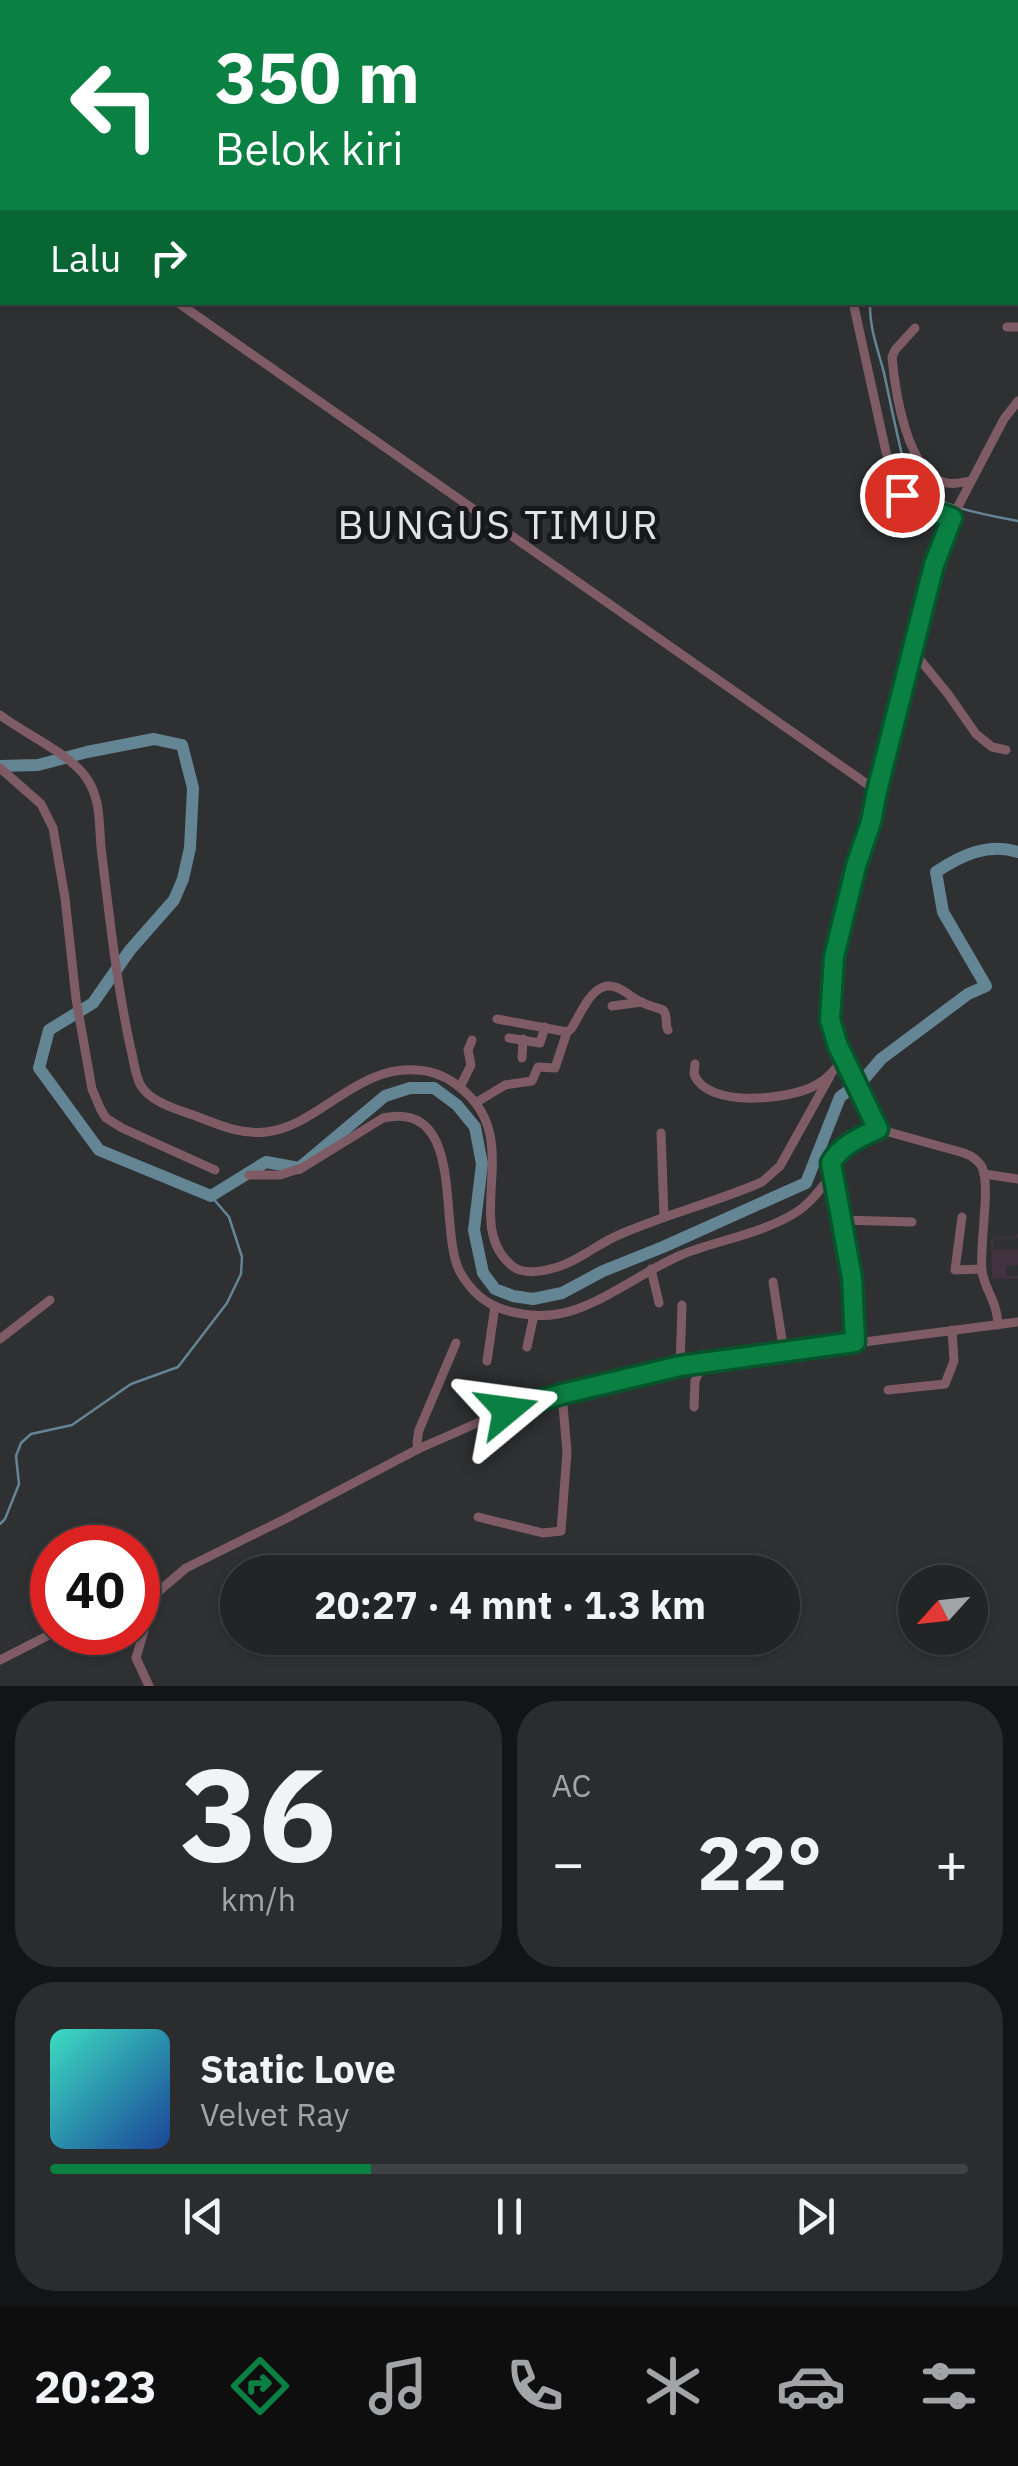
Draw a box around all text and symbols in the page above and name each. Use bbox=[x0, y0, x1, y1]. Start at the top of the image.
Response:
text: 350 m bbox=[215, 31, 420, 122]
icon: left bbox=[50, 40, 180, 170]
text: Belok kiri bbox=[215, 119, 404, 177]
icon: right bbox=[141, 230, 196, 285]
text: Lalu bbox=[50, 233, 121, 282]
pin bbox=[860, 453, 945, 538]
icon: arrive bbox=[875, 468, 930, 523]
district label: BUNGUS TIMUR bbox=[338, 498, 660, 550]
position arrow bbox=[455, 1358, 559, 1462]
speed limit sign: 40 bbox=[30, 1525, 160, 1655]
north arrow bbox=[898, 1565, 988, 1655]
map controls bbox=[898, 1565, 988, 1655]
text: 20:27 · 4 mnt · 1.3 km bbox=[314, 1580, 706, 1629]
text: 36 bbox=[180, 1728, 336, 1897]
text: AC bbox=[552, 1764, 591, 1806]
text: 22° bbox=[697, 1813, 822, 1911]
text: − bbox=[552, 1827, 585, 1898]
text: + bbox=[935, 1827, 968, 1898]
text: km/h bbox=[221, 1878, 296, 1920]
text: Static Love bbox=[200, 2044, 396, 2093]
text: Velvet Ray bbox=[200, 2093, 349, 2135]
icon: previous bbox=[176, 2189, 231, 2244]
icon: pause bbox=[482, 2189, 537, 2244]
icon: next bbox=[788, 2189, 843, 2244]
icon: directions bbox=[225, 2351, 295, 2421]
icon: music bbox=[363, 2351, 433, 2421]
icon: phone bbox=[500, 2351, 570, 2421]
icon: climate bbox=[638, 2351, 708, 2421]
icon: car bbox=[776, 2351, 846, 2421]
icon: filters bbox=[914, 2351, 984, 2421]
text: 20:23 bbox=[34, 2357, 157, 2415]

